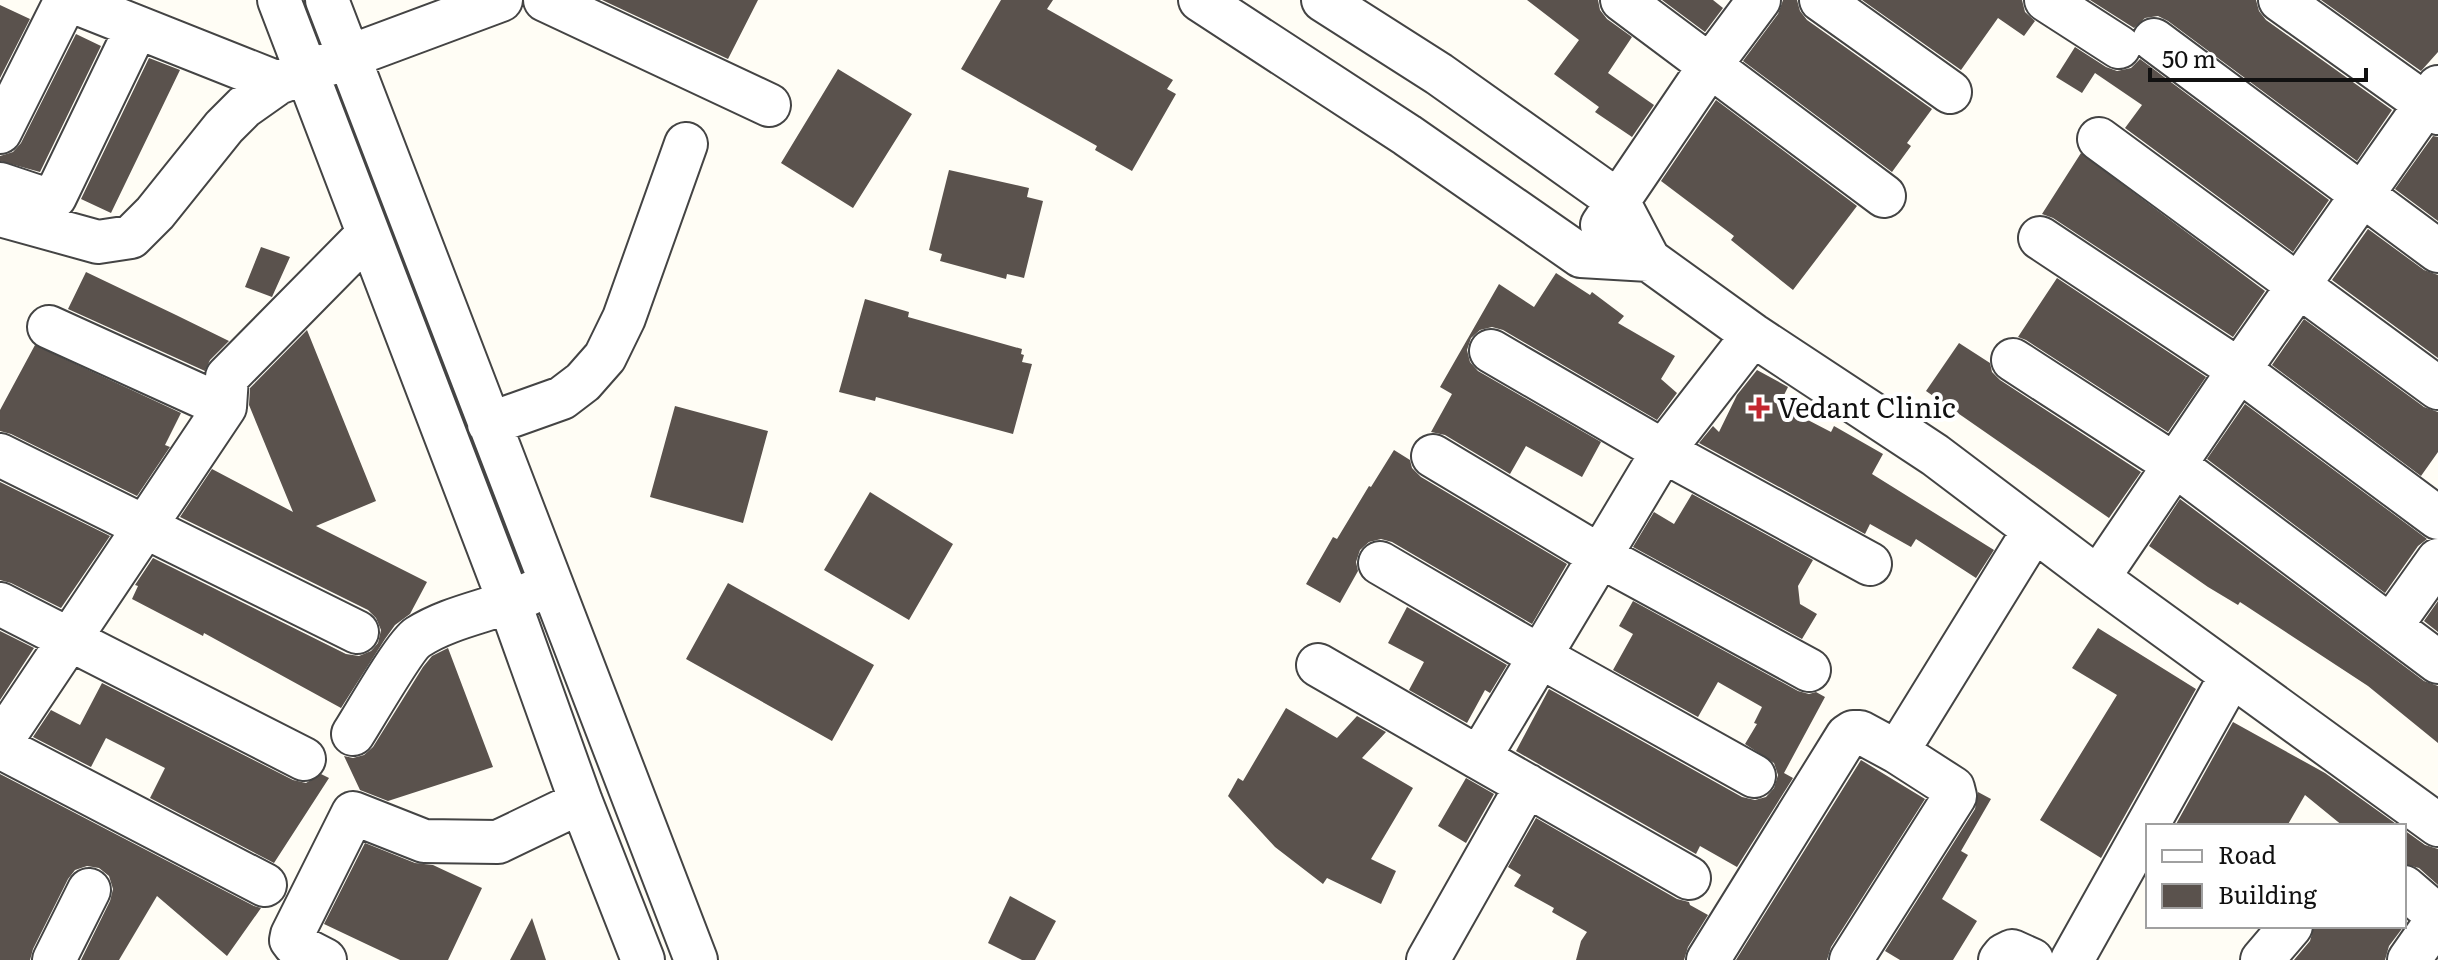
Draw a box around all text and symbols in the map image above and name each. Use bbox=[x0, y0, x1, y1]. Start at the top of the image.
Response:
scale bar bbox=[2150, 32, 2366, 82]
text: 50 m bbox=[2162, 40, 2216, 75]
place label: Vedant Clinic bbox=[1777, 385, 1956, 427]
marker: Vedant Clinic bbox=[1748, 397, 1770, 419]
legend bbox=[2146, 824, 2406, 928]
text: Road bbox=[2218, 836, 2277, 871]
text: Building bbox=[2218, 876, 2317, 911]

